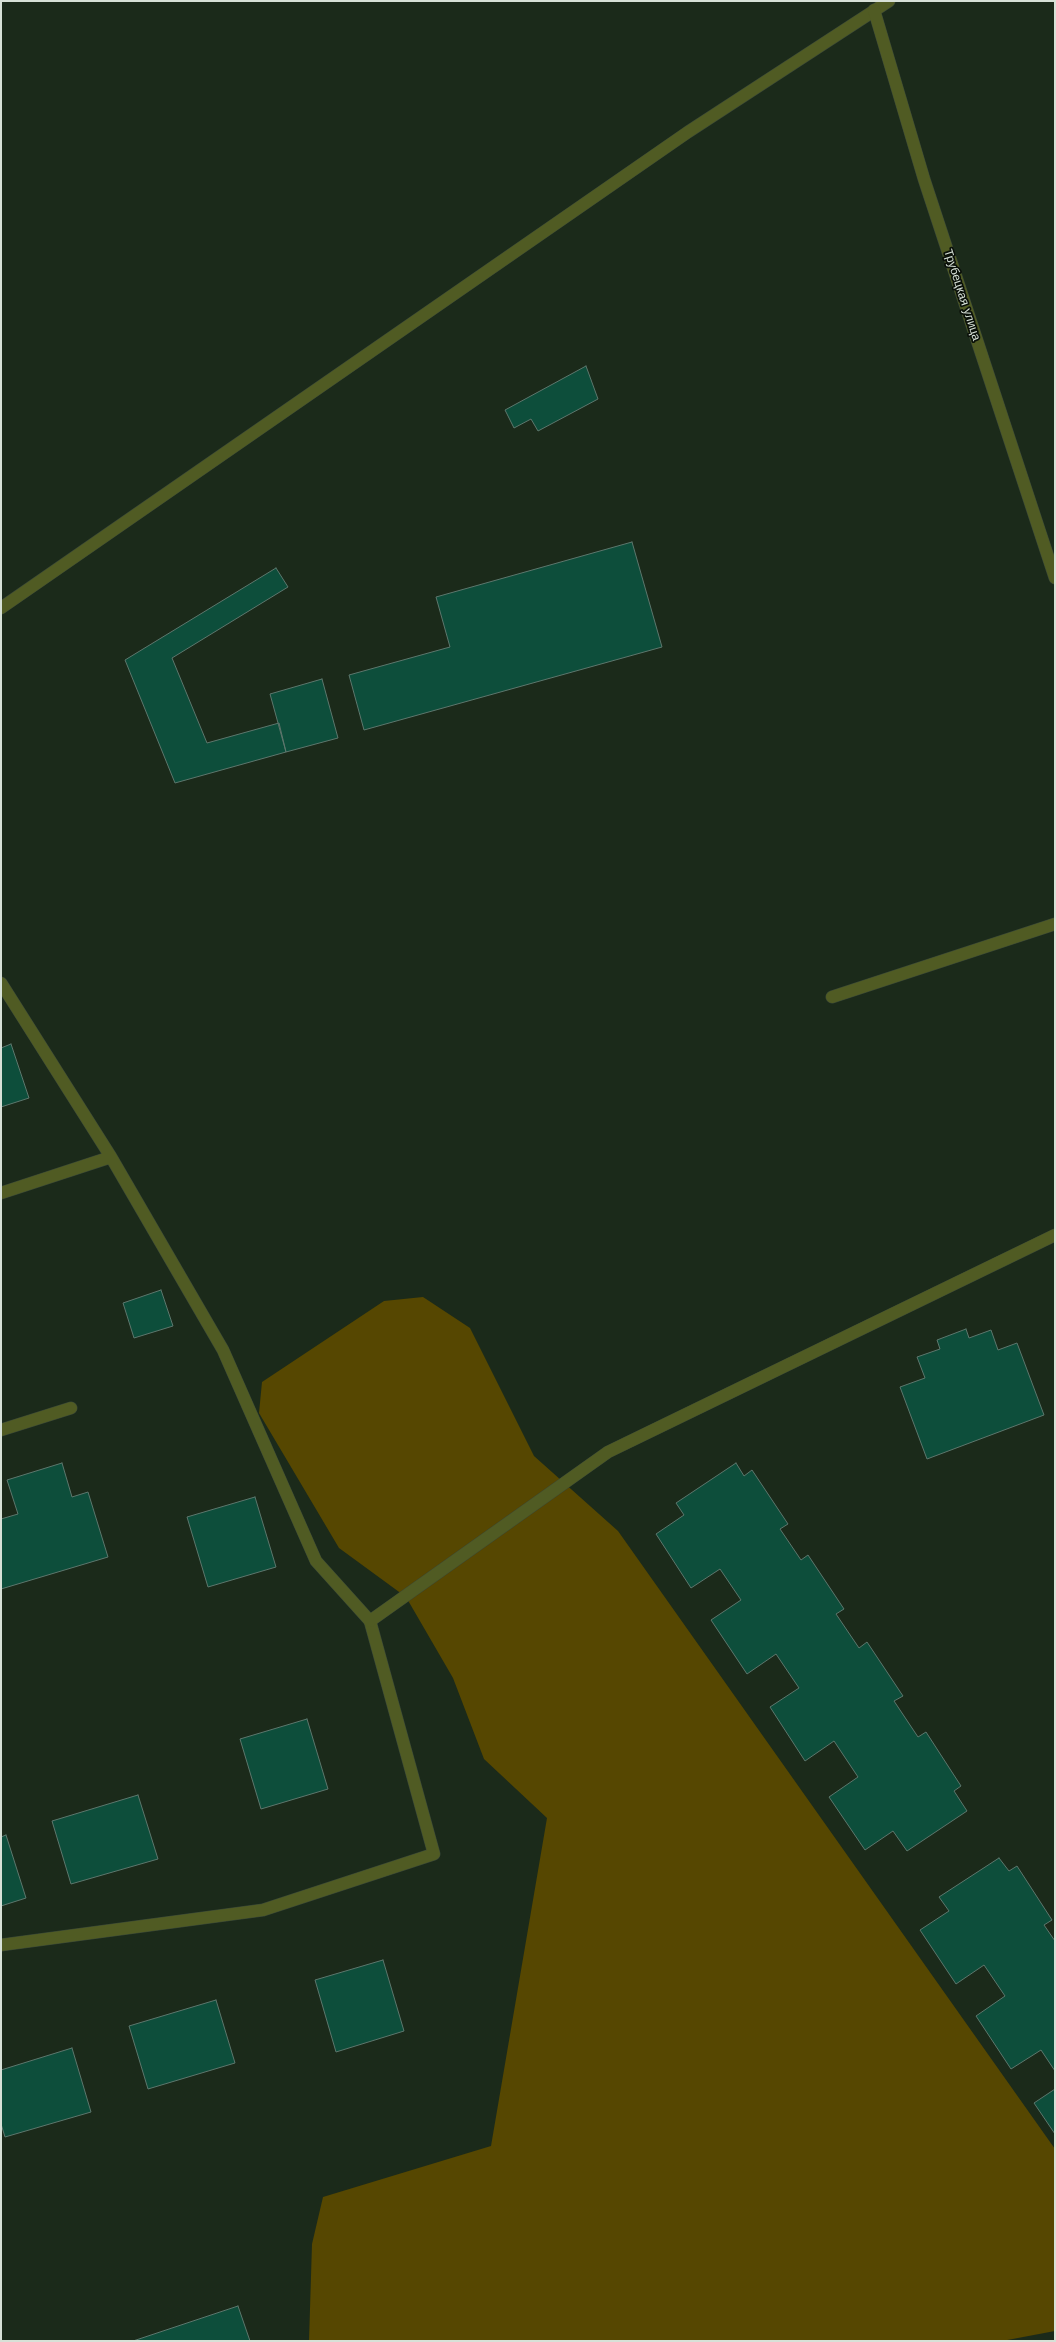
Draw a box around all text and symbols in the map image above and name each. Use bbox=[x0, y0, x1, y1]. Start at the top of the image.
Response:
street label: Трубецкая улица bbox=[940, 247, 984, 343]

